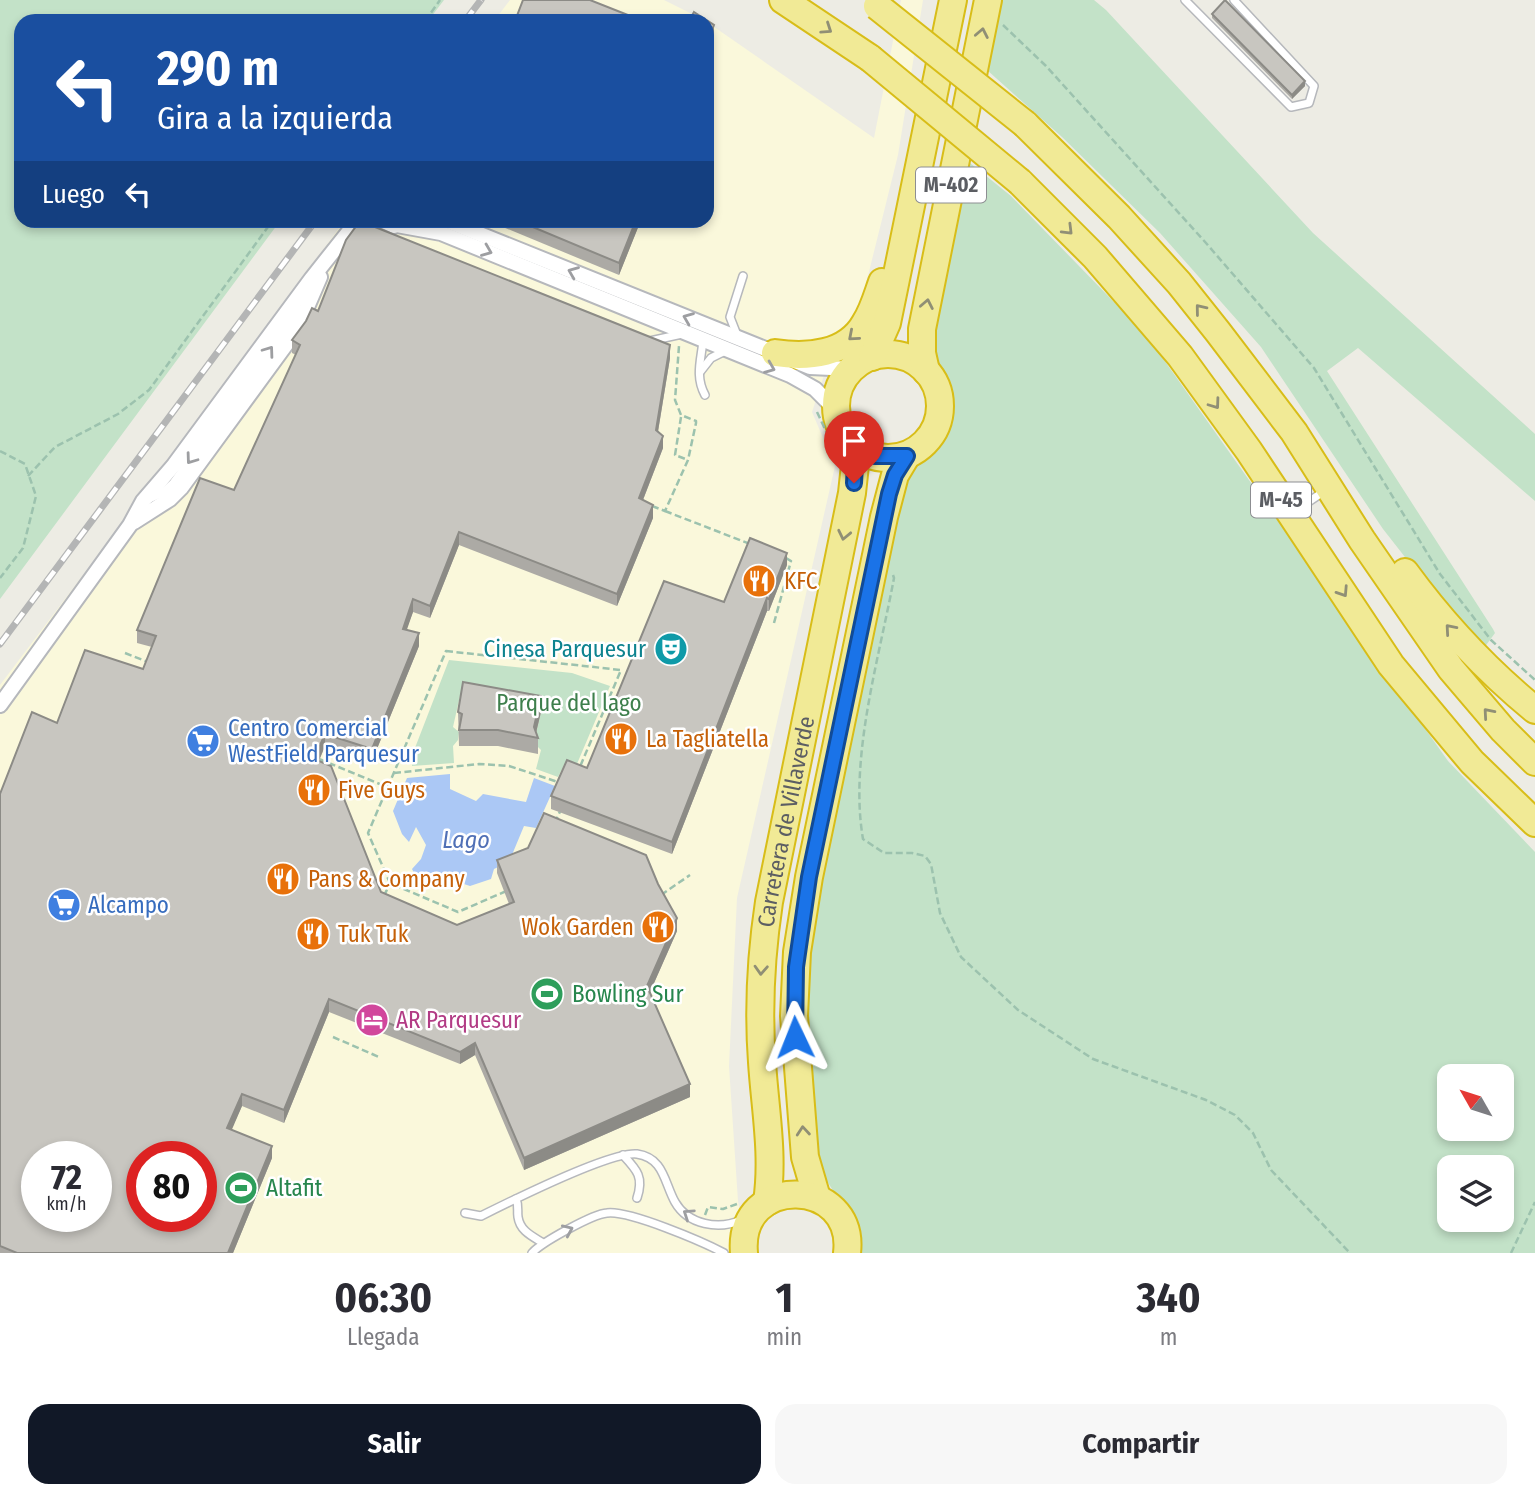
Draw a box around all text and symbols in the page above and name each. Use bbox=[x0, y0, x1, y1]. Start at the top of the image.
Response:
one-way arrow bbox=[819, 21, 832, 33]
one-way arrow bbox=[973, 27, 988, 39]
text: 290 m bbox=[157, 39, 279, 98]
icon: left bbox=[42, 42, 133, 133]
text: Gira a la izquierda bbox=[157, 99, 393, 137]
road number: M-402 bbox=[916, 168, 986, 202]
icon: left bbox=[119, 175, 157, 213]
text: Luego bbox=[42, 179, 105, 210]
one-way arrow bbox=[1060, 222, 1072, 234]
one-way arrow bbox=[481, 243, 493, 257]
one-way arrow bbox=[567, 266, 579, 280]
one-way arrow bbox=[919, 298, 934, 310]
one-way arrow bbox=[1195, 304, 1208, 316]
one-way arrow bbox=[682, 312, 695, 326]
one-way arrow bbox=[848, 328, 861, 340]
one-way arrow bbox=[261, 347, 274, 359]
one-way arrow bbox=[763, 359, 775, 373]
one-way arrow bbox=[1206, 396, 1219, 409]
pin bbox=[824, 411, 884, 483]
icon: arrive bbox=[835, 422, 873, 460]
one-way arrow bbox=[186, 451, 199, 464]
road number: M-45 bbox=[1251, 482, 1311, 518]
one-way arrow bbox=[837, 529, 852, 541]
restaurant icon: KFC bbox=[740, 562, 778, 600]
place label: KFC bbox=[784, 567, 818, 595]
one-way arrow bbox=[1334, 584, 1347, 597]
one-way arrow bbox=[1446, 625, 1458, 638]
theatre icon: Cinesa Parquesur bbox=[652, 630, 690, 668]
place label: Cinesa Parquesur bbox=[484, 635, 646, 663]
park label: Parque del lago bbox=[496, 689, 642, 717]
one-way arrow bbox=[1484, 708, 1496, 721]
place label: Centro Comercial WestField Parquesur bbox=[228, 714, 419, 768]
street label: Carretera de Villaverde bbox=[752, 714, 820, 929]
restaurant icon: La Tagliatella bbox=[602, 720, 640, 758]
supermarket icon: Centro Comercial WestField Parquesur bbox=[184, 722, 222, 760]
place label: La Tagliatella bbox=[646, 725, 769, 753]
restaurant icon: Five Guys bbox=[295, 771, 333, 809]
place label: Five Guys bbox=[338, 776, 425, 804]
water label: Lago bbox=[442, 826, 490, 854]
restaurant icon: Pans & Company bbox=[264, 860, 302, 898]
place label: Pans & Company bbox=[308, 865, 465, 893]
supermarket icon: Alcampo bbox=[45, 886, 83, 924]
place label: Alcampo bbox=[88, 891, 169, 919]
restaurant icon: Wok Garden bbox=[639, 908, 677, 946]
place label: Wok Garden bbox=[521, 913, 634, 941]
restaurant icon: Tuk Tuk bbox=[294, 915, 332, 953]
place label: Tuk Tuk bbox=[338, 920, 409, 948]
one-way arrow bbox=[754, 964, 769, 975]
sports icon: Bowling Sur bbox=[528, 975, 566, 1013]
place label: Bowling Sur bbox=[572, 980, 683, 1008]
position arrow bbox=[758, 1000, 832, 1074]
hotel icon: AR Parquesur bbox=[353, 1001, 391, 1039]
place label: AR Parquesur bbox=[396, 1006, 521, 1034]
north arrow bbox=[1437, 1064, 1514, 1141]
map controls bbox=[1437, 1064, 1514, 1232]
one-way arrow bbox=[796, 1126, 811, 1137]
speed limit sign: 80 bbox=[126, 1141, 217, 1232]
button: layers bbox=[1437, 1155, 1514, 1232]
text: 72 bbox=[51, 1156, 82, 1198]
sports icon: Altafit bbox=[222, 1169, 260, 1207]
place label: Altafit bbox=[266, 1174, 323, 1202]
text: km/h bbox=[46, 1193, 87, 1215]
one-way arrow bbox=[683, 1210, 696, 1222]
one-way arrow bbox=[560, 1224, 573, 1238]
text: 06:30 bbox=[334, 1273, 432, 1323]
text: 1 bbox=[775, 1273, 793, 1323]
text: 340 bbox=[1136, 1273, 1201, 1323]
text: Llegada bbox=[347, 1323, 420, 1351]
text: min bbox=[767, 1323, 802, 1351]
text: m bbox=[1160, 1323, 1177, 1351]
button: Salir bbox=[28, 1404, 761, 1484]
button: Compartir bbox=[775, 1404, 1507, 1484]

